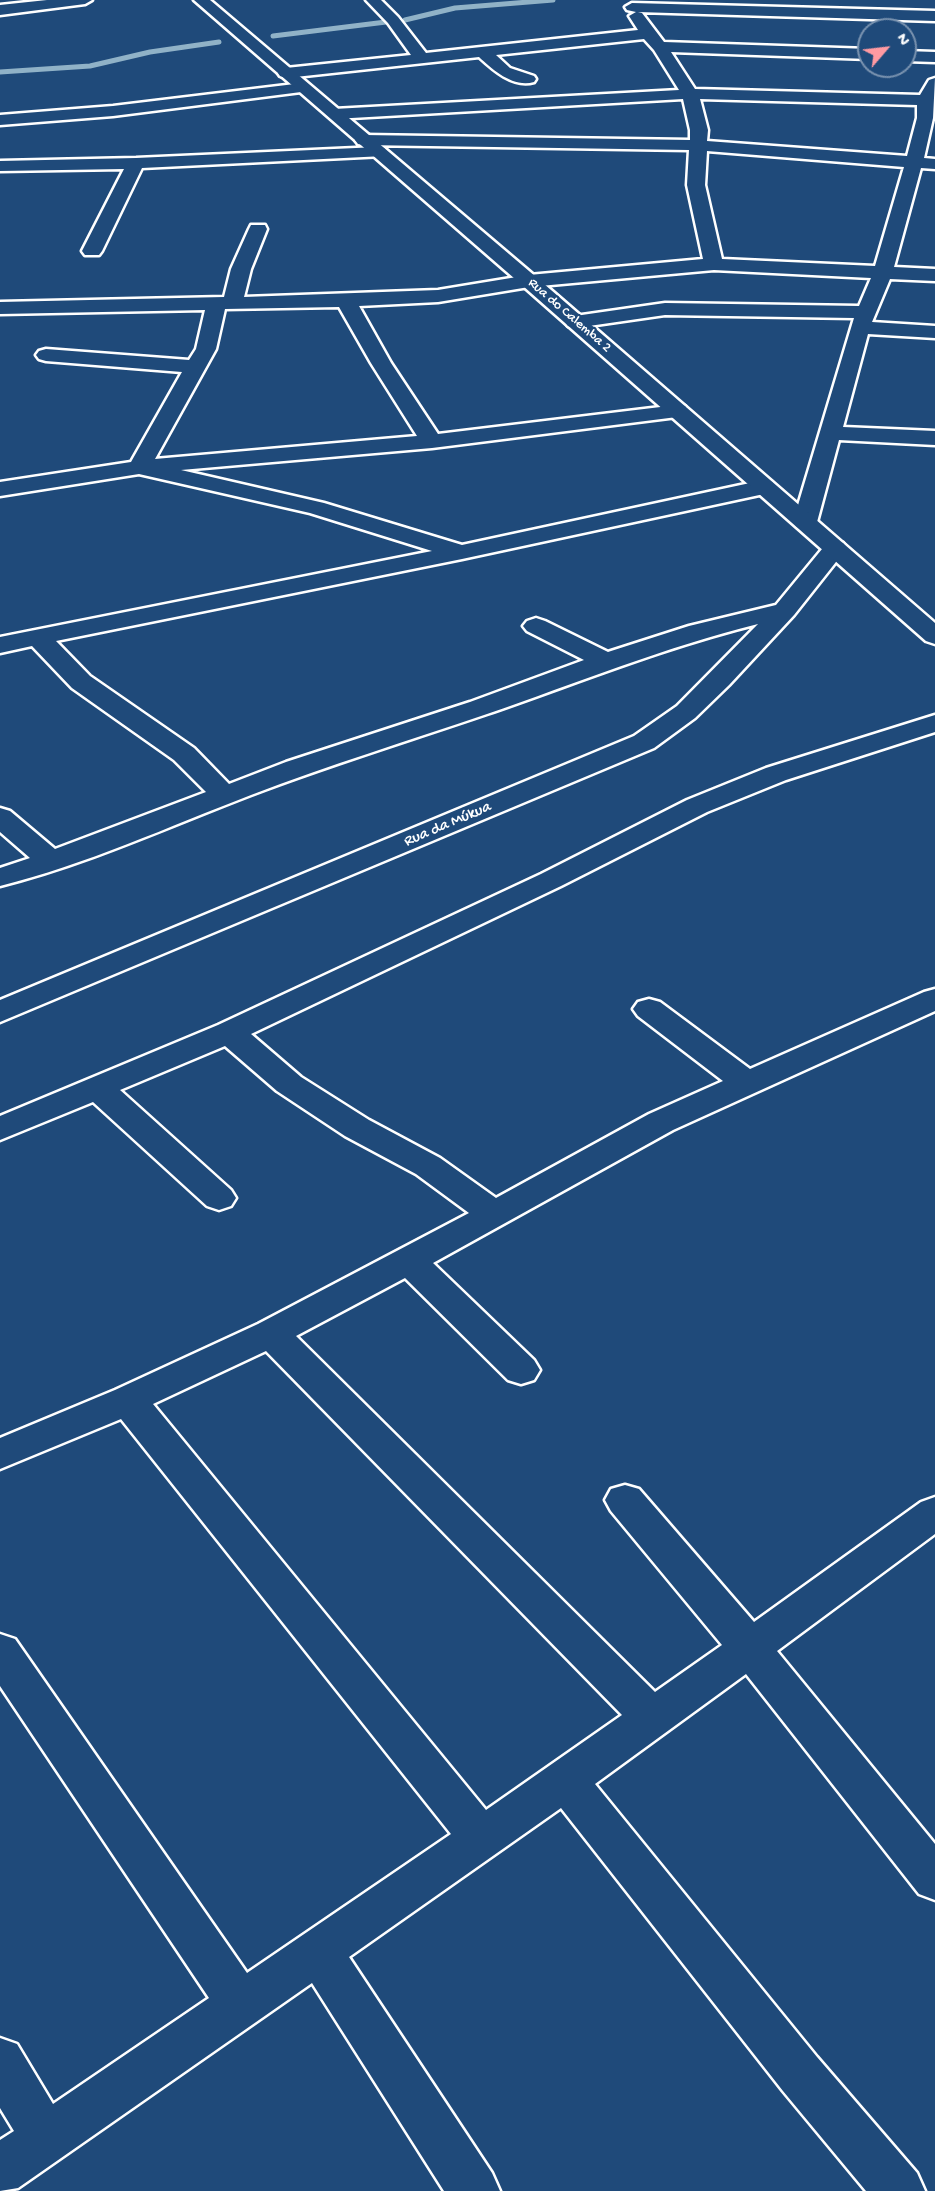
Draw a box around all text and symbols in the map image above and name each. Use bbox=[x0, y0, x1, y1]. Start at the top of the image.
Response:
north arrow bbox=[857, 18, 917, 78]
text: N bbox=[891, 31, 912, 49]
street label: Rua do Calemba 2 bbox=[524, 275, 614, 357]
street label: Rua da Múkua bbox=[402, 798, 494, 852]

